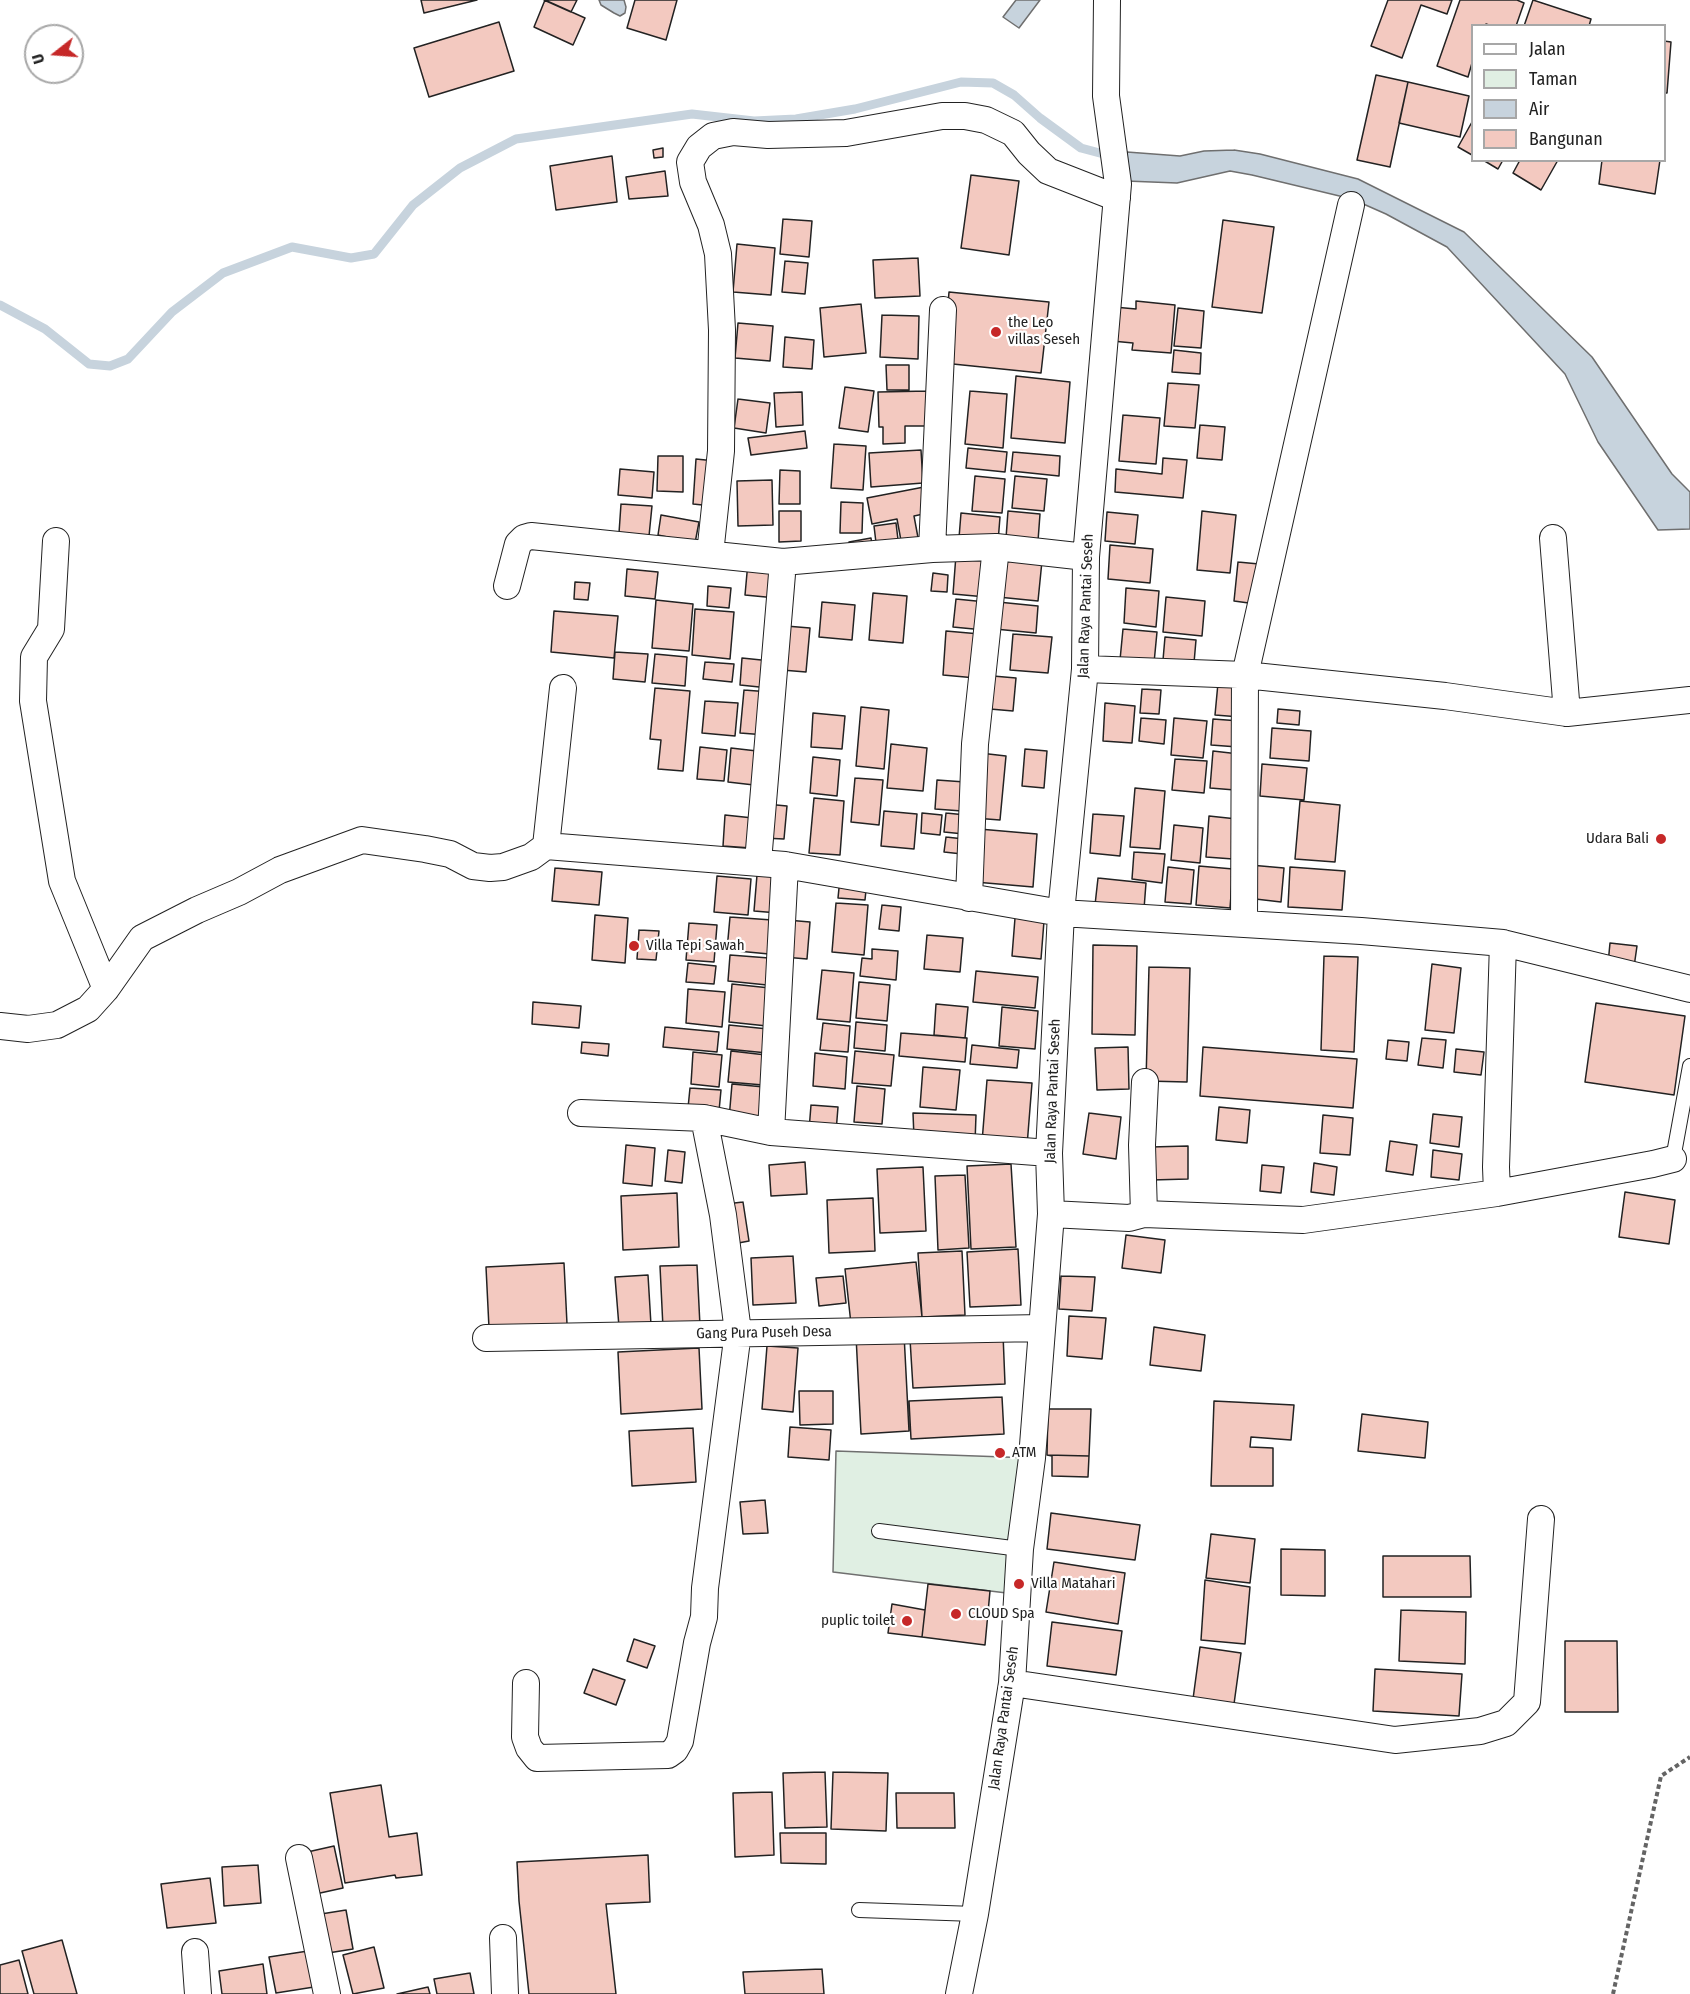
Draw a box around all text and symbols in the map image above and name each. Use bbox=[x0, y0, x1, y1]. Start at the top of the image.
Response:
north arrow bbox=[24, 24, 84, 84]
legend bbox=[1471, 24, 1666, 162]
text: Jalan bbox=[1529, 38, 1566, 60]
text: U bbox=[28, 52, 49, 66]
text: Taman bbox=[1529, 68, 1577, 90]
text: Air bbox=[1529, 98, 1549, 120]
text: Bangunan bbox=[1529, 128, 1603, 150]
place label: the Leo villas Seseh bbox=[1008, 314, 1080, 349]
marker: the Leo villas Seseh bbox=[989, 325, 1003, 339]
street label: Jalan Raya Pantai Seseh bbox=[1074, 533, 1098, 679]
place label: Udara Bali bbox=[1586, 830, 1649, 848]
marker: Udara Bali bbox=[1654, 832, 1668, 846]
place label: Villa Tepi Sawah bbox=[646, 937, 745, 955]
marker: Villa Tepi Sawah bbox=[627, 939, 641, 953]
street label: Jalan Raya Pantai Seseh bbox=[1041, 1018, 1065, 1164]
street label: Gang Pura Puseh Desa bbox=[696, 1323, 832, 1343]
place label: ATM bbox=[1012, 1444, 1036, 1462]
marker: ATM bbox=[993, 1446, 1007, 1460]
place label: Villa Matahari bbox=[1031, 1575, 1116, 1593]
marker: Villa Matahari bbox=[1012, 1577, 1026, 1591]
place label: CLOUD Spa bbox=[968, 1605, 1035, 1623]
marker: CLOUD Spa bbox=[949, 1607, 963, 1621]
place label: puplic toilet bbox=[821, 1612, 895, 1630]
marker: puplic toilet bbox=[900, 1614, 914, 1628]
street label: Jalan Raya Pantai Seseh bbox=[985, 1645, 1023, 1791]

